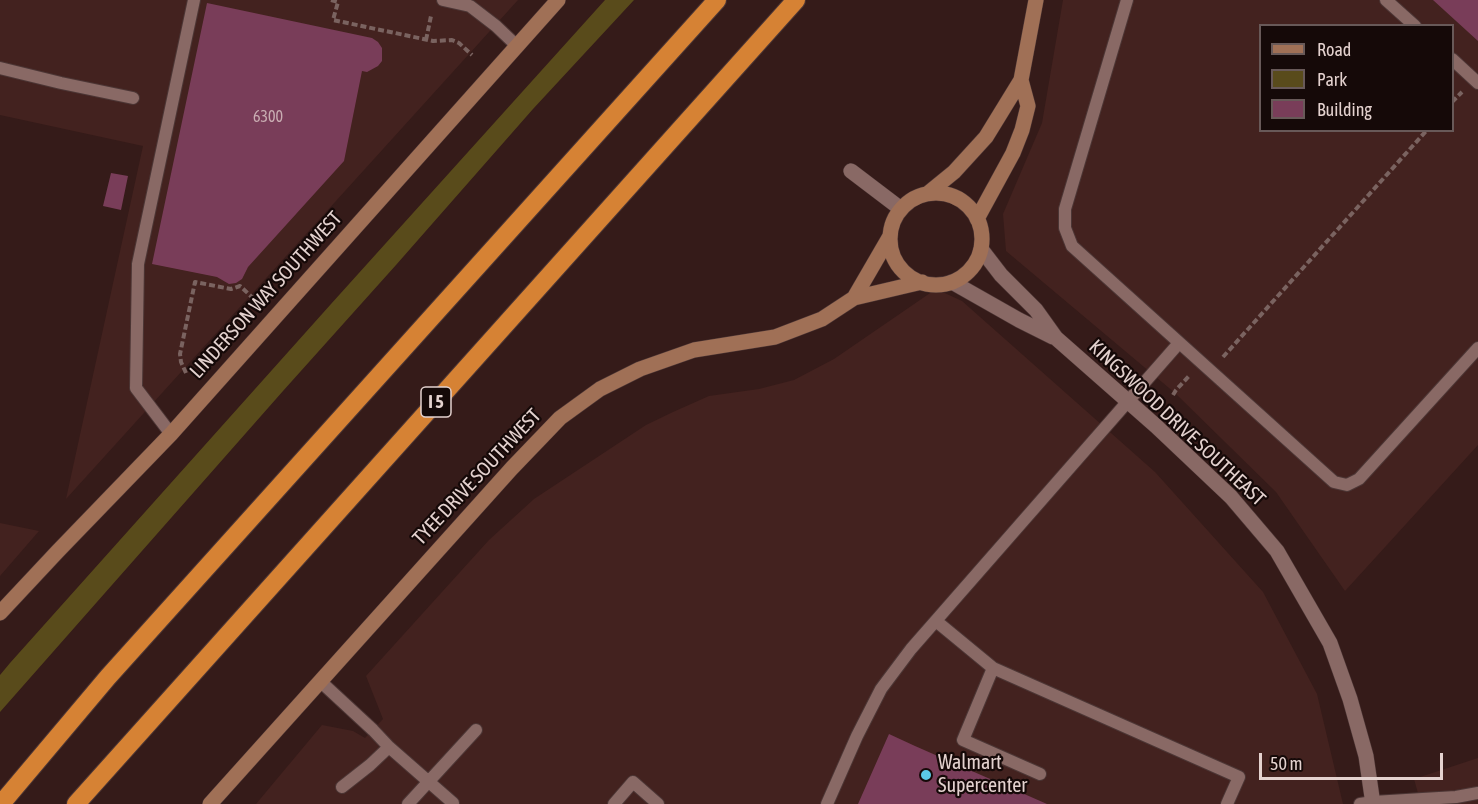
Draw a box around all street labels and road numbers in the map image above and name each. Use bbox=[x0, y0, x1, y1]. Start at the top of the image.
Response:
street label: LINDERSON WAY SOUTHWEST bbox=[185, 207, 347, 383]
street label: KINGSWOOD DRIVE SOUTHEAST bbox=[1084, 335, 1270, 511]
road number: I 5 bbox=[421, 387, 451, 417]
street label: TYEE DRIVE SOUTHWEST bbox=[408, 404, 546, 550]

